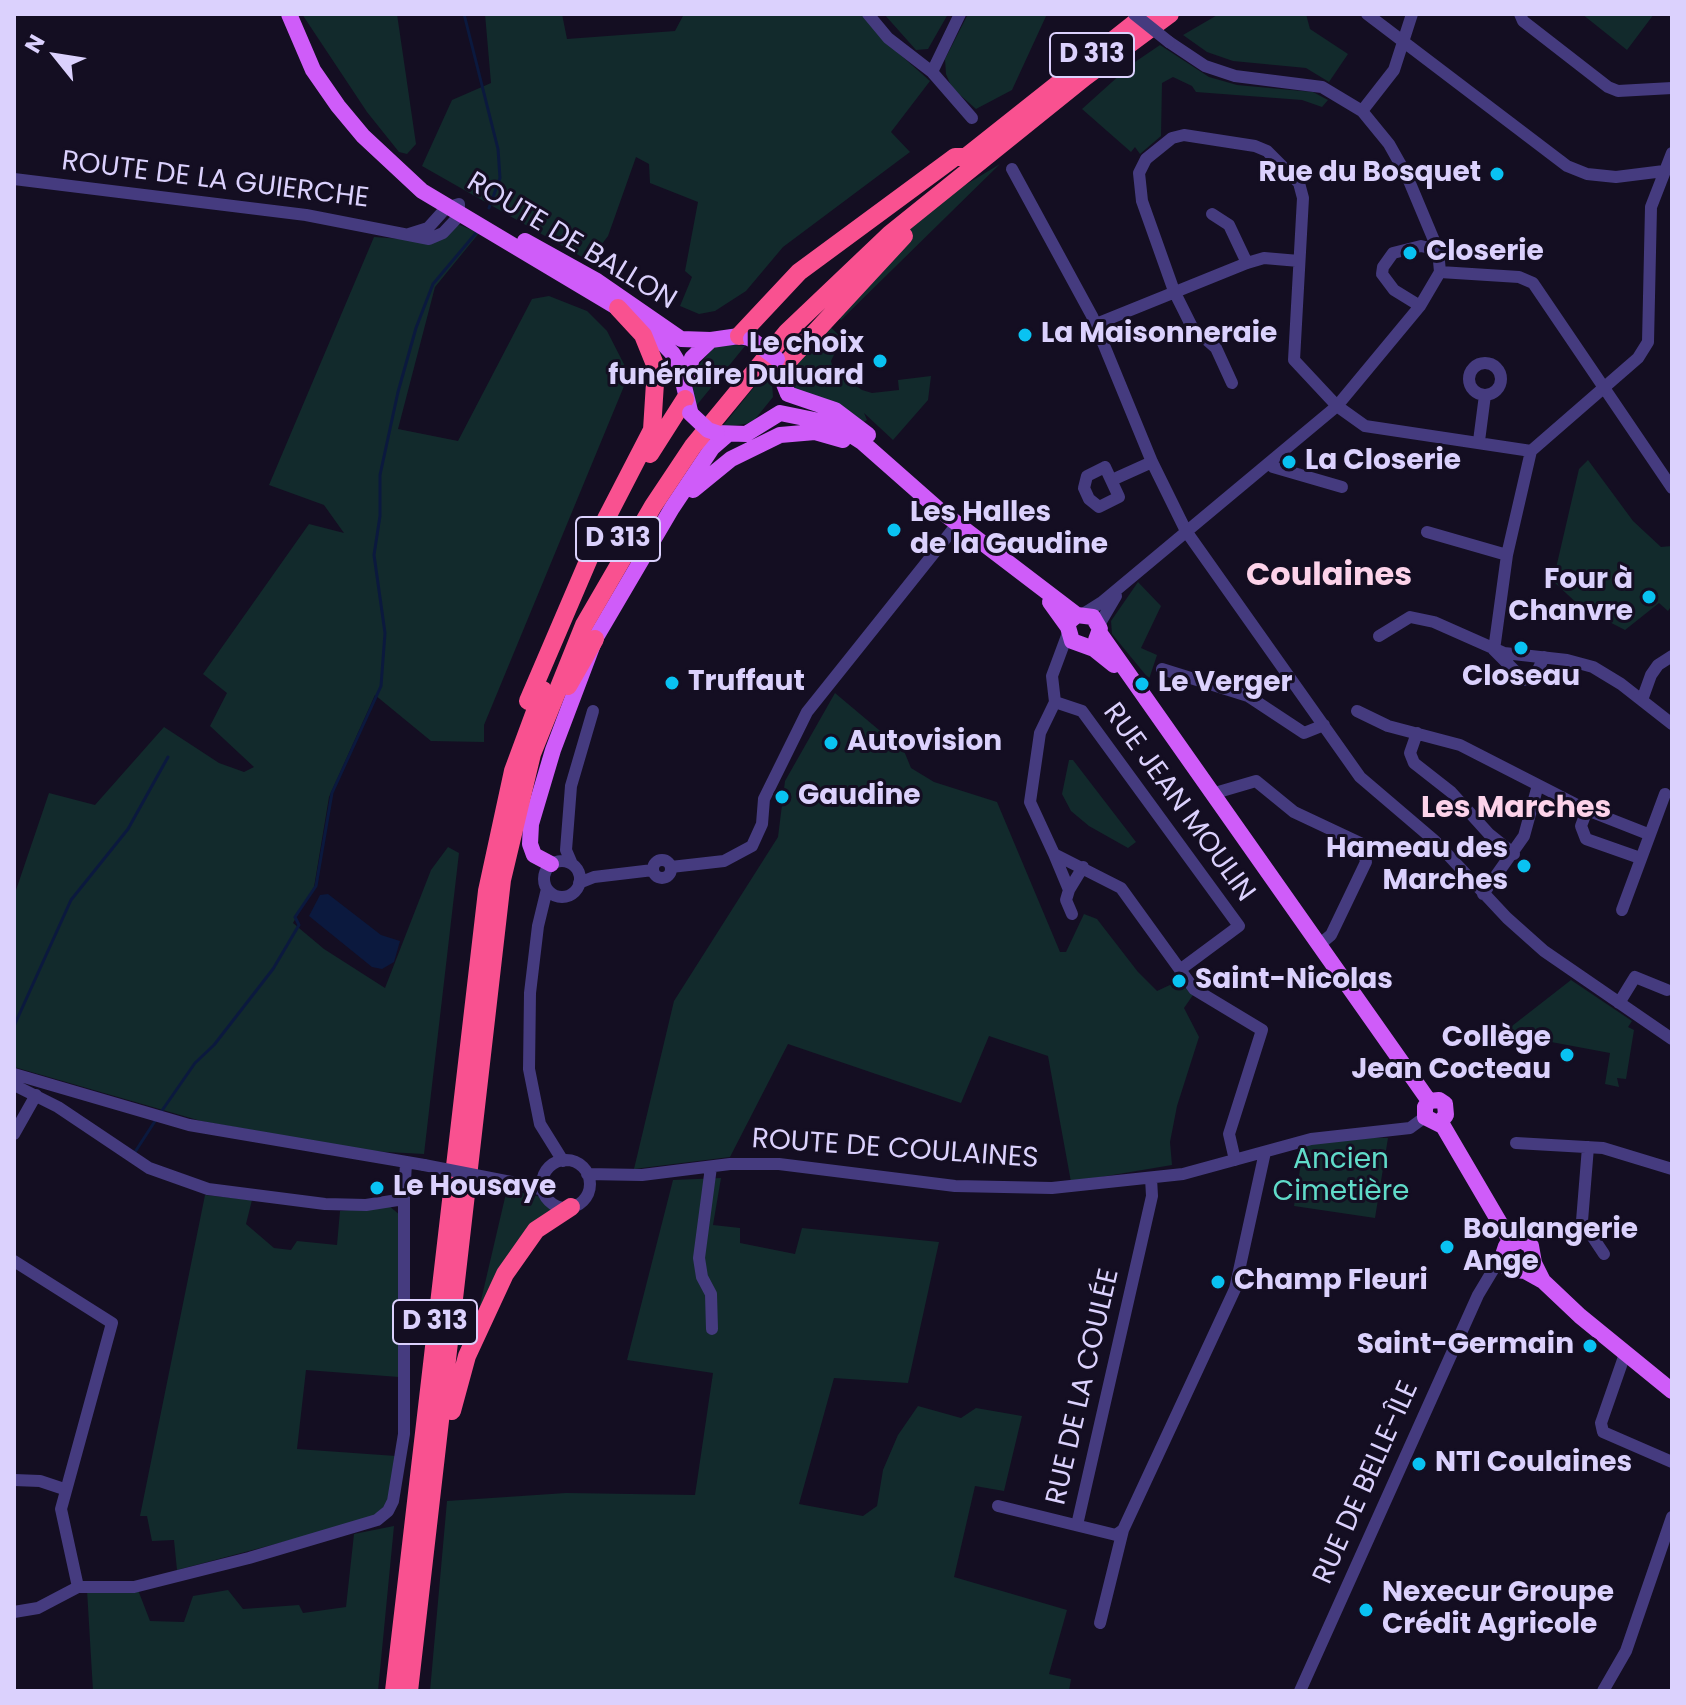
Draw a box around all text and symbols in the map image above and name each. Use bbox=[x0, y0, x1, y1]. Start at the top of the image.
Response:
north arrow bbox=[16, 16, 96, 96]
text: N bbox=[17, 29, 52, 59]
road number: D 313 bbox=[1050, 33, 1134, 77]
street label: ROUTE DE LA GUIERCHE bbox=[59, 145, 371, 217]
place label: Rue du Bosquet bbox=[1258, 157, 1481, 191]
marker: Rue du Bosquet bbox=[1488, 165, 1506, 183]
street label: ROUTE DE BALLON bbox=[460, 166, 682, 318]
place label: Closerie bbox=[1426, 236, 1544, 270]
marker: Closerie bbox=[1401, 244, 1419, 262]
place label: La Maisonneraie bbox=[1041, 318, 1277, 352]
marker: La Maisonneraie bbox=[1016, 326, 1034, 344]
place label: Le choix funéraire Duluard bbox=[608, 328, 864, 394]
marker: Le choix funéraire Duluard bbox=[871, 352, 889, 370]
place label: La Closerie bbox=[1305, 445, 1461, 479]
marker: La Closerie bbox=[1280, 453, 1298, 471]
place label: Les Halles de la Gaudine bbox=[910, 497, 1108, 563]
road number: D 313 bbox=[576, 517, 660, 561]
marker: Les Halles de la Gaudine bbox=[885, 521, 903, 539]
district label: Coulaines bbox=[1246, 558, 1412, 596]
place label: Four à Chanvre bbox=[1508, 564, 1633, 630]
marker: Four à Chanvre bbox=[1640, 588, 1658, 606]
marker: Closeau bbox=[1512, 639, 1530, 657]
place label: Closeau bbox=[1462, 661, 1580, 695]
place label: Truffaut bbox=[688, 666, 805, 700]
place label: Le Verger bbox=[1158, 667, 1292, 701]
marker: Truffaut bbox=[663, 674, 681, 692]
marker: Le Verger bbox=[1133, 675, 1151, 693]
street label: RUE JEAN MOULIN bbox=[1095, 697, 1261, 909]
place label: Autovision bbox=[847, 726, 1002, 760]
marker: Autovision bbox=[822, 734, 840, 752]
place label: Gaudine bbox=[798, 780, 921, 814]
marker: Gaudine bbox=[773, 788, 791, 806]
district label: Les Marches bbox=[1421, 791, 1611, 827]
place label: Hameau des Marches bbox=[1326, 833, 1508, 899]
marker: Hameau des Marches bbox=[1515, 857, 1533, 875]
place label: Saint-Nicolas bbox=[1195, 964, 1393, 998]
marker: Saint-Nicolas bbox=[1170, 972, 1188, 990]
place label: Collège Jean Cocteau bbox=[1351, 1022, 1551, 1088]
marker: Collège Jean Cocteau bbox=[1558, 1046, 1576, 1064]
street label: ROUTE DE COULAINES bbox=[750, 1123, 1040, 1177]
park label: Ancien Cimetière bbox=[1273, 1144, 1409, 1210]
place label: Le Housaye bbox=[393, 1171, 556, 1205]
marker: Le Housaye bbox=[368, 1179, 386, 1197]
place label: Boulangerie Ange bbox=[1463, 1214, 1638, 1280]
marker: Boulangerie Ange bbox=[1438, 1238, 1456, 1256]
place label: Champ Fleuri bbox=[1234, 1265, 1428, 1299]
street label: RUE DE LA COULÉE bbox=[1041, 1266, 1127, 1508]
marker: Champ Fleuri bbox=[1209, 1273, 1227, 1291]
road number: D 313 bbox=[393, 1300, 477, 1344]
place label: Saint-Germain bbox=[1357, 1329, 1574, 1363]
marker: Saint-Germain bbox=[1581, 1337, 1599, 1355]
street label: RUE DE BELLE-ÎLE bbox=[1307, 1376, 1427, 1590]
place label: NTI Coulaines bbox=[1435, 1447, 1632, 1481]
marker: NTI Coulaines bbox=[1410, 1455, 1428, 1473]
place label: Nexecur Groupe Crédit Agricole bbox=[1382, 1577, 1614, 1643]
marker: Nexecur Groupe Crédit Agricole bbox=[1357, 1601, 1375, 1619]

